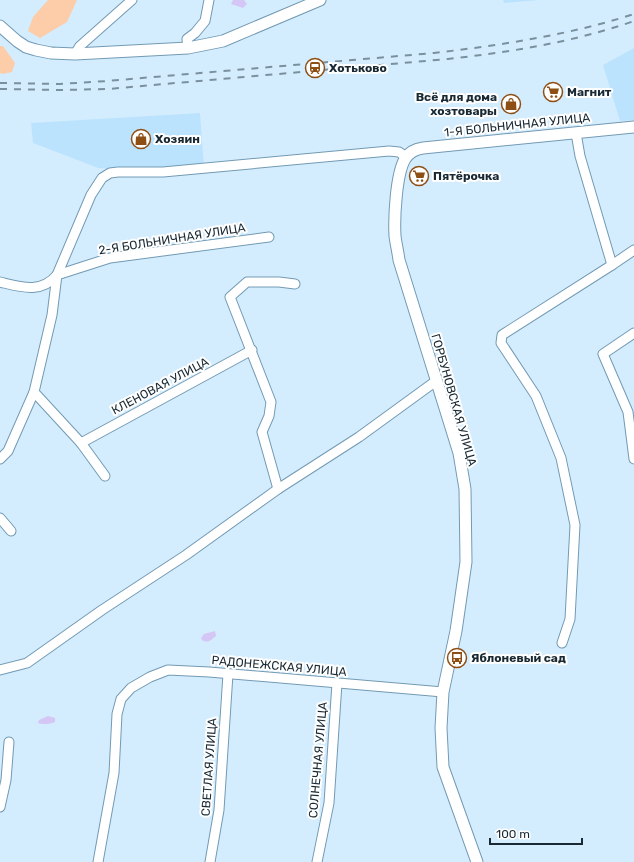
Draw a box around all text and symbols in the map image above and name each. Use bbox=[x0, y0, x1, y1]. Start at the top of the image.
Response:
station icon: Хотьково bbox=[304, 57, 326, 79]
place label: Хотьково bbox=[329, 61, 387, 75]
supermarket icon: Магнит bbox=[542, 81, 564, 103]
place label: Магнит bbox=[567, 85, 612, 99]
place label: Всё для дома хозтовары bbox=[416, 90, 497, 118]
shop icon: Всё для дома хозтовары bbox=[500, 93, 522, 115]
street label: 1-Я БОЛЬНИЧНАЯ УЛИЦА bbox=[443, 110, 591, 140]
shop icon: Хозяин bbox=[130, 128, 152, 150]
place label: Хозяин bbox=[155, 132, 200, 146]
supermarket icon: Пятёрочка bbox=[408, 165, 430, 187]
place label: Пятёрочка bbox=[433, 169, 499, 183]
street label: 2-Я БОЛЬНИЧНАЯ УЛИЦА bbox=[98, 220, 246, 258]
street label: ГОРБУНОВСКАЯ УЛИЦА bbox=[428, 332, 480, 468]
street label: КЛЕНОВАЯ УЛИЦА bbox=[109, 354, 211, 418]
bus stop icon: Яблоневый сад bbox=[446, 647, 468, 669]
place label: Яблоневый сад bbox=[471, 651, 566, 665]
street label: РАДОНЕЖСКАЯ УЛИЦА bbox=[211, 653, 347, 679]
street label: СОЛНЕЧНАЯ УЛИЦА bbox=[306, 701, 330, 819]
street label: СВЕТЛАЯ УЛИЦА bbox=[199, 717, 219, 817]
scale bar bbox=[490, 820, 582, 846]
text: 100 m bbox=[496, 827, 530, 841]

